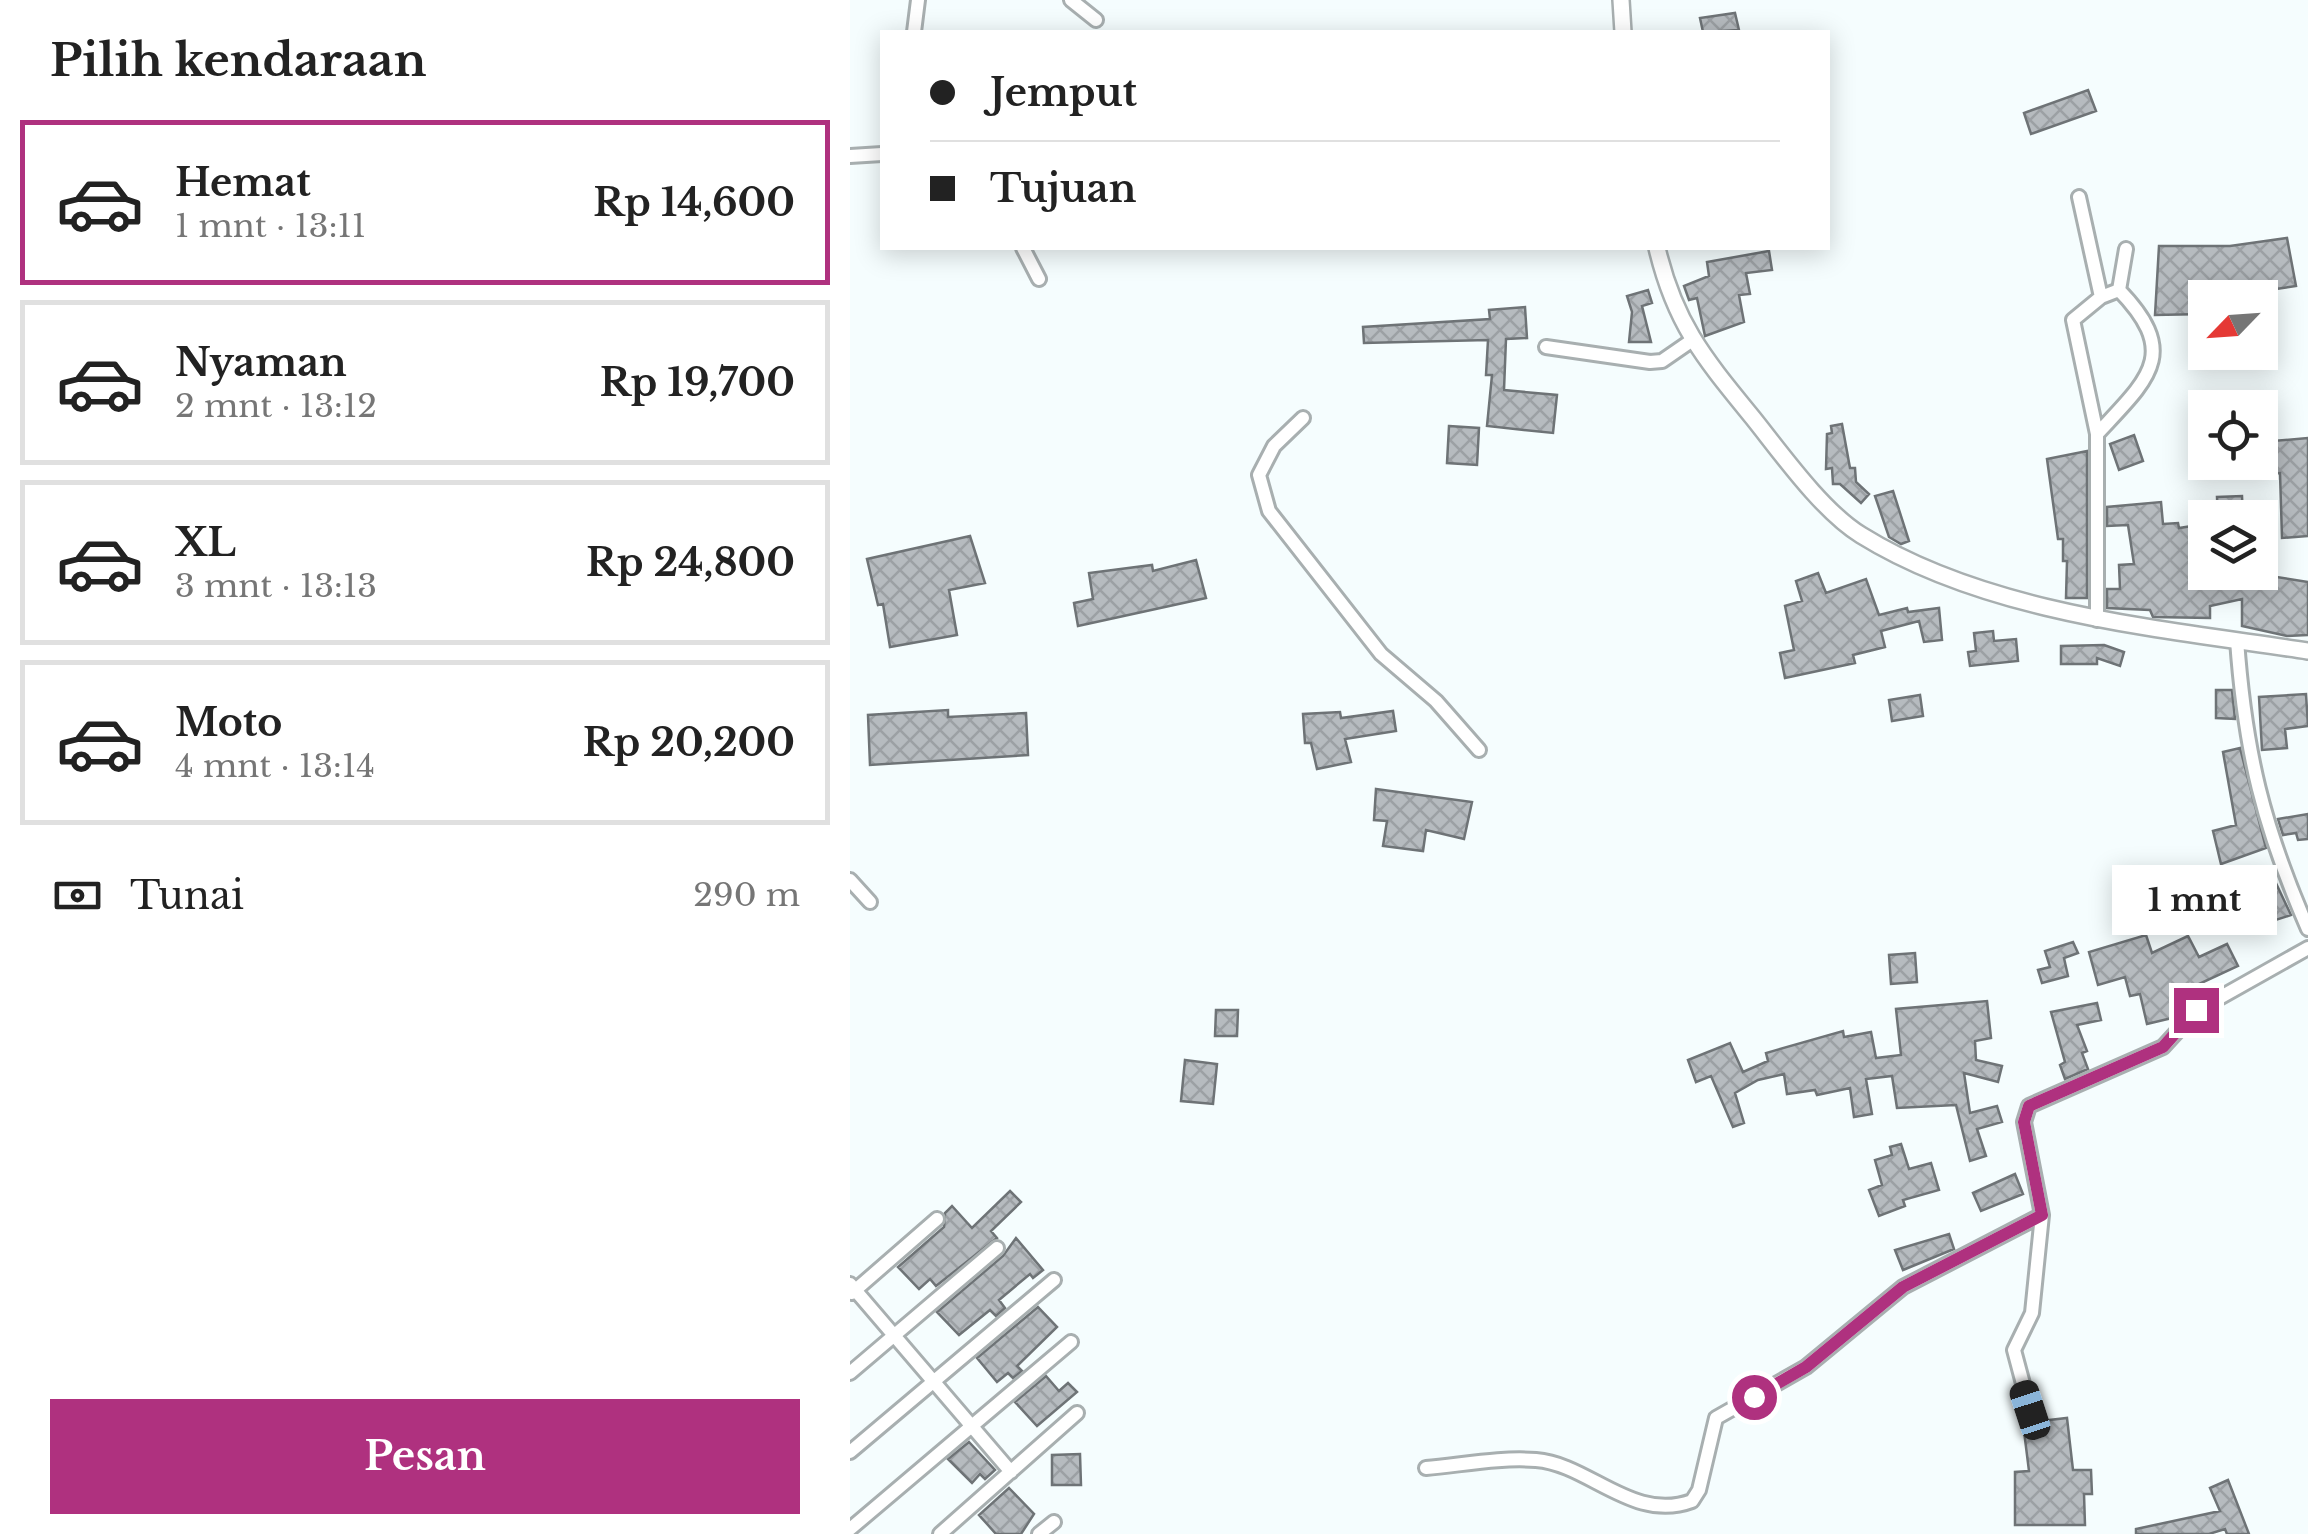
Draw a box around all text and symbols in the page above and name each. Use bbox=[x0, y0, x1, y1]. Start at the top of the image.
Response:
text: Pilih kendaraan bbox=[50, 32, 426, 88]
text: Jemput bbox=[990, 69, 1137, 116]
icon: car bbox=[55, 158, 145, 248]
text: Hemat bbox=[175, 159, 311, 206]
text: Tujuan bbox=[990, 165, 1136, 212]
text: Rp 14,600 bbox=[593, 179, 795, 226]
text: 1 mnt · 13:11 bbox=[175, 206, 366, 246]
north arrow bbox=[2188, 280, 2278, 370]
map controls bbox=[2188, 280, 2278, 590]
icon: car bbox=[55, 338, 145, 428]
text: Nyaman bbox=[175, 339, 347, 386]
text: Rp 19,700 bbox=[600, 359, 795, 406]
text: 2 mnt · 13:12 bbox=[175, 386, 377, 426]
button: locate bbox=[2188, 390, 2278, 480]
button: layers bbox=[2188, 500, 2278, 590]
icon: car bbox=[55, 518, 145, 608]
text: XL bbox=[175, 519, 236, 566]
text: Rp 24,800 bbox=[586, 539, 795, 586]
text: 3 mnt · 13:13 bbox=[175, 566, 377, 606]
icon: car bbox=[55, 698, 145, 788]
text: Moto bbox=[175, 699, 282, 746]
text: Rp 20,200 bbox=[583, 719, 795, 766]
text: 4 mnt · 13:14 bbox=[175, 746, 375, 786]
callout: 1 mnt bbox=[2114, 865, 2278, 935]
icon: cash bbox=[50, 868, 105, 923]
text: Tunai bbox=[130, 872, 244, 919]
text: 290 m bbox=[693, 875, 800, 915]
text: 1 mnt bbox=[2148, 880, 2241, 920]
route end bbox=[2174, 988, 2219, 1033]
route start bbox=[1732, 1375, 1777, 1420]
car bbox=[2006, 1377, 2054, 1443]
button: Pesan bbox=[50, 1399, 800, 1514]

